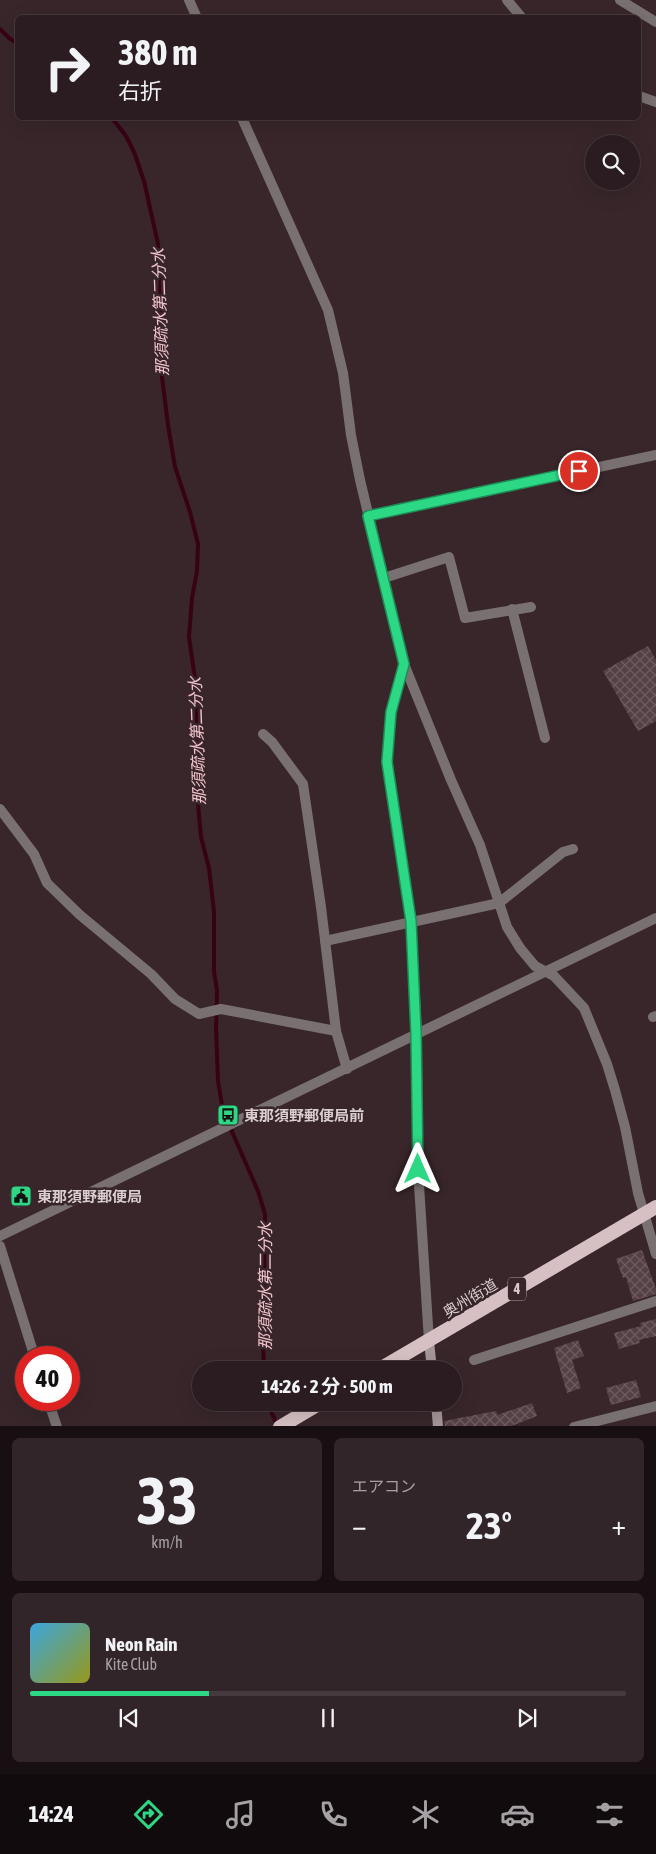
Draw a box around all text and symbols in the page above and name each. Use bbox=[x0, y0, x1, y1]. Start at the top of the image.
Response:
text: 380 m bbox=[118, 32, 197, 72]
icon: right bbox=[35, 35, 100, 100]
text: 右折 bbox=[118, 78, 162, 104]
map controls bbox=[585, 135, 640, 190]
button: search bbox=[585, 135, 640, 190]
water label: 那須疏水第二分水 bbox=[149, 246, 171, 376]
pin bbox=[558, 450, 600, 492]
icon: arrive bbox=[565, 457, 593, 485]
water label: 那須疏水第二分水 bbox=[186, 675, 208, 805]
bus stop icon: 東那須野郵便局前 bbox=[216, 1103, 240, 1127]
place label: 東那須野郵便局前 bbox=[244, 1107, 364, 1124]
position arrow bbox=[391, 1142, 443, 1194]
public building icon: 東那須野郵便局 bbox=[9, 1184, 33, 1208]
place label: 東那須野郵便局 bbox=[37, 1188, 142, 1205]
water label: 那須疏水第二分水 bbox=[256, 1220, 274, 1350]
street label: 奥州街道 bbox=[440, 1275, 500, 1321]
road number: 4 bbox=[508, 1278, 526, 1300]
speed limit sign: 40 bbox=[15, 1346, 80, 1411]
text: 14:26 · 2 分 · 500 m bbox=[261, 1375, 393, 1397]
text: 33 bbox=[136, 1463, 198, 1538]
text: エアコン bbox=[352, 1477, 416, 1495]
text: 23° bbox=[466, 1504, 512, 1547]
text: − bbox=[352, 1509, 367, 1541]
text: + bbox=[611, 1509, 626, 1541]
text: km/h bbox=[151, 1533, 183, 1551]
text: Neon Rain bbox=[105, 1633, 177, 1655]
text: Kite Club bbox=[105, 1655, 157, 1673]
icon: previous bbox=[115, 1704, 143, 1732]
icon: pause bbox=[314, 1704, 342, 1732]
icon: next bbox=[513, 1704, 541, 1732]
icon: directions bbox=[131, 1797, 166, 1832]
icon: music bbox=[223, 1797, 258, 1832]
icon: phone bbox=[316, 1797, 351, 1832]
icon: climate bbox=[408, 1797, 443, 1832]
icon: car bbox=[500, 1797, 535, 1832]
icon: filters bbox=[592, 1797, 627, 1832]
text: 14:24 bbox=[29, 1801, 74, 1827]

